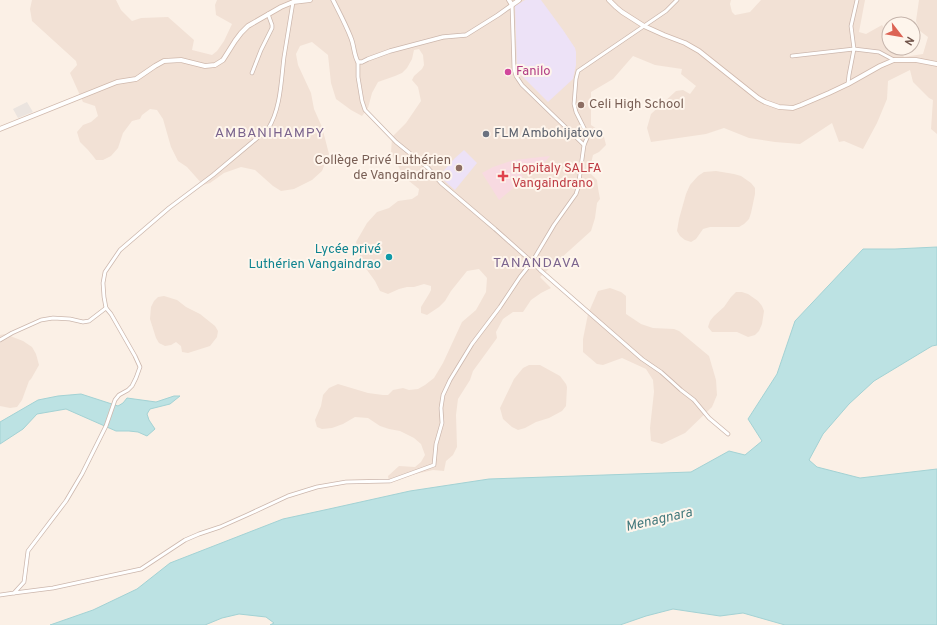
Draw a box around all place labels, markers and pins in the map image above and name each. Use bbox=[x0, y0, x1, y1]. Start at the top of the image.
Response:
place label: Fanilo bbox=[516, 64, 551, 80]
marker: Fanilo bbox=[503, 67, 513, 77]
place label: Celi High School bbox=[589, 97, 684, 113]
marker: Celi High School bbox=[576, 100, 586, 110]
place label: FLM Ambohijatovo bbox=[494, 126, 603, 142]
marker: FLM Ambohijatovo bbox=[481, 129, 491, 139]
place label: Collège Privé Luthérien de Vangaindrano bbox=[315, 153, 451, 184]
place label: Hopitaly SALFA Vangaindrano bbox=[512, 161, 602, 192]
marker: Collège Privé Luthérien de Vangaindrano bbox=[454, 163, 464, 173]
marker: Hopitaly SALFA Vangaindrano bbox=[497, 170, 509, 182]
place label: Lycée privé Luthérien Vangaindrao bbox=[248, 242, 381, 273]
marker: Lycée privé Luthérien Vangaindrao bbox=[384, 252, 394, 262]

